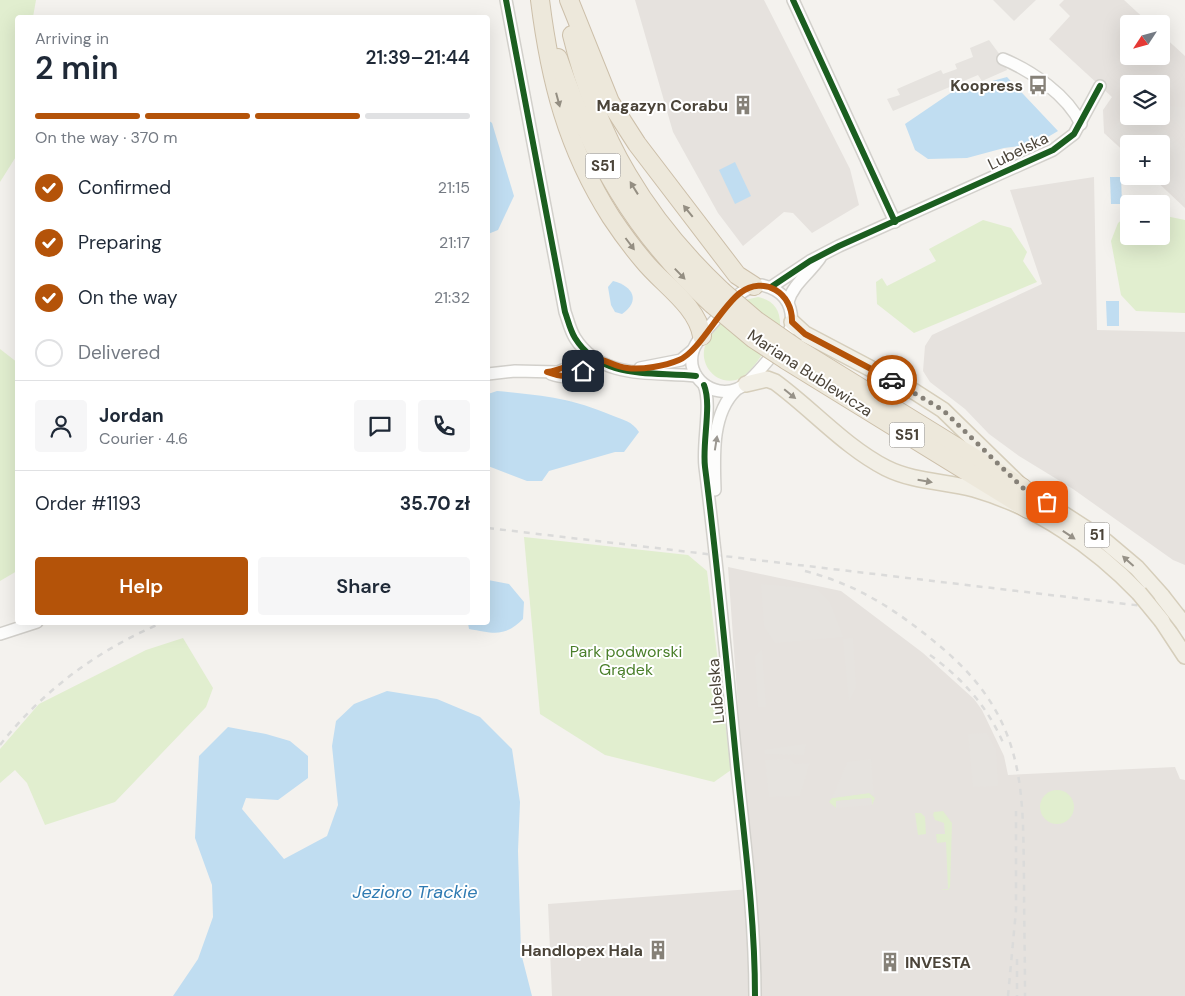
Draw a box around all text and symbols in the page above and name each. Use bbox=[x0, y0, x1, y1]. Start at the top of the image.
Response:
north arrow bbox=[1120, 15, 1170, 65]
map controls bbox=[1120, 15, 1170, 245]
text: Arriving in bbox=[35, 28, 109, 49]
text: 21:39–21:44 bbox=[366, 45, 470, 70]
text: 2 min bbox=[35, 47, 119, 89]
bus stop icon: Koopress bbox=[1027, 74, 1049, 96]
place label: Koopress bbox=[950, 75, 1023, 96]
button: layers bbox=[1120, 75, 1170, 125]
one-way arrow bbox=[554, 92, 562, 107]
building icon: Magazyn Corabu bbox=[732, 94, 754, 116]
place label: Magazyn Corabu bbox=[597, 95, 728, 116]
text: On the way · 370 m bbox=[35, 127, 178, 148]
street label: Lubelska bbox=[984, 127, 1052, 175]
button: + bbox=[1120, 135, 1170, 185]
road number: S51 bbox=[586, 154, 620, 178]
icon: check bbox=[35, 174, 63, 202]
text: Confirmed bbox=[78, 175, 171, 200]
text: 21:15 bbox=[438, 177, 470, 198]
one-way arrow bbox=[630, 181, 639, 194]
button: − bbox=[1120, 195, 1170, 245]
one-way arrow bbox=[682, 204, 693, 217]
icon: check bbox=[35, 229, 63, 257]
text: Preparing bbox=[78, 230, 162, 255]
text: 21:17 bbox=[439, 232, 470, 253]
one-way arrow bbox=[625, 237, 635, 251]
one-way arrow bbox=[674, 268, 686, 280]
icon: check bbox=[35, 284, 63, 312]
text: On the way bbox=[78, 285, 178, 310]
text: 21:32 bbox=[434, 287, 470, 308]
street label: Mariana Bublewicza bbox=[743, 325, 877, 421]
text: Delivered bbox=[78, 340, 160, 365]
pin bbox=[562, 350, 604, 392]
courier bbox=[867, 355, 917, 405]
icon: home bbox=[569, 357, 597, 385]
icon: car bbox=[878, 366, 906, 394]
one-way arrow bbox=[783, 388, 796, 399]
button: person bbox=[35, 400, 87, 452]
button: chat bbox=[354, 400, 406, 452]
button: phone bbox=[418, 400, 470, 452]
text: Jordan bbox=[99, 403, 164, 428]
road number: S51 bbox=[890, 422, 924, 448]
text: Courier · 4.6 bbox=[99, 428, 188, 449]
one-way arrow bbox=[712, 435, 720, 451]
one-way arrow bbox=[917, 477, 933, 485]
pin bbox=[1026, 481, 1068, 523]
icon: bag bbox=[1033, 488, 1061, 516]
text: Order #1193 bbox=[35, 491, 141, 516]
text: 35.70 zł bbox=[400, 491, 470, 516]
road number: 51 bbox=[1084, 522, 1110, 548]
one-way arrow bbox=[1063, 530, 1076, 540]
one-way arrow bbox=[1122, 555, 1135, 566]
button: Help bbox=[35, 557, 248, 615]
button: Share bbox=[258, 557, 470, 615]
park label: Park podworski Grądek bbox=[570, 641, 682, 680]
street label: Lubelska bbox=[703, 658, 729, 724]
water label: Jezioro Trackie bbox=[353, 880, 477, 904]
building icon: Handlopex Hala bbox=[647, 939, 669, 961]
place label: Handlopex Hala bbox=[521, 940, 643, 961]
building icon: INVESTA bbox=[879, 951, 901, 973]
place label: INVESTA bbox=[905, 952, 971, 973]

